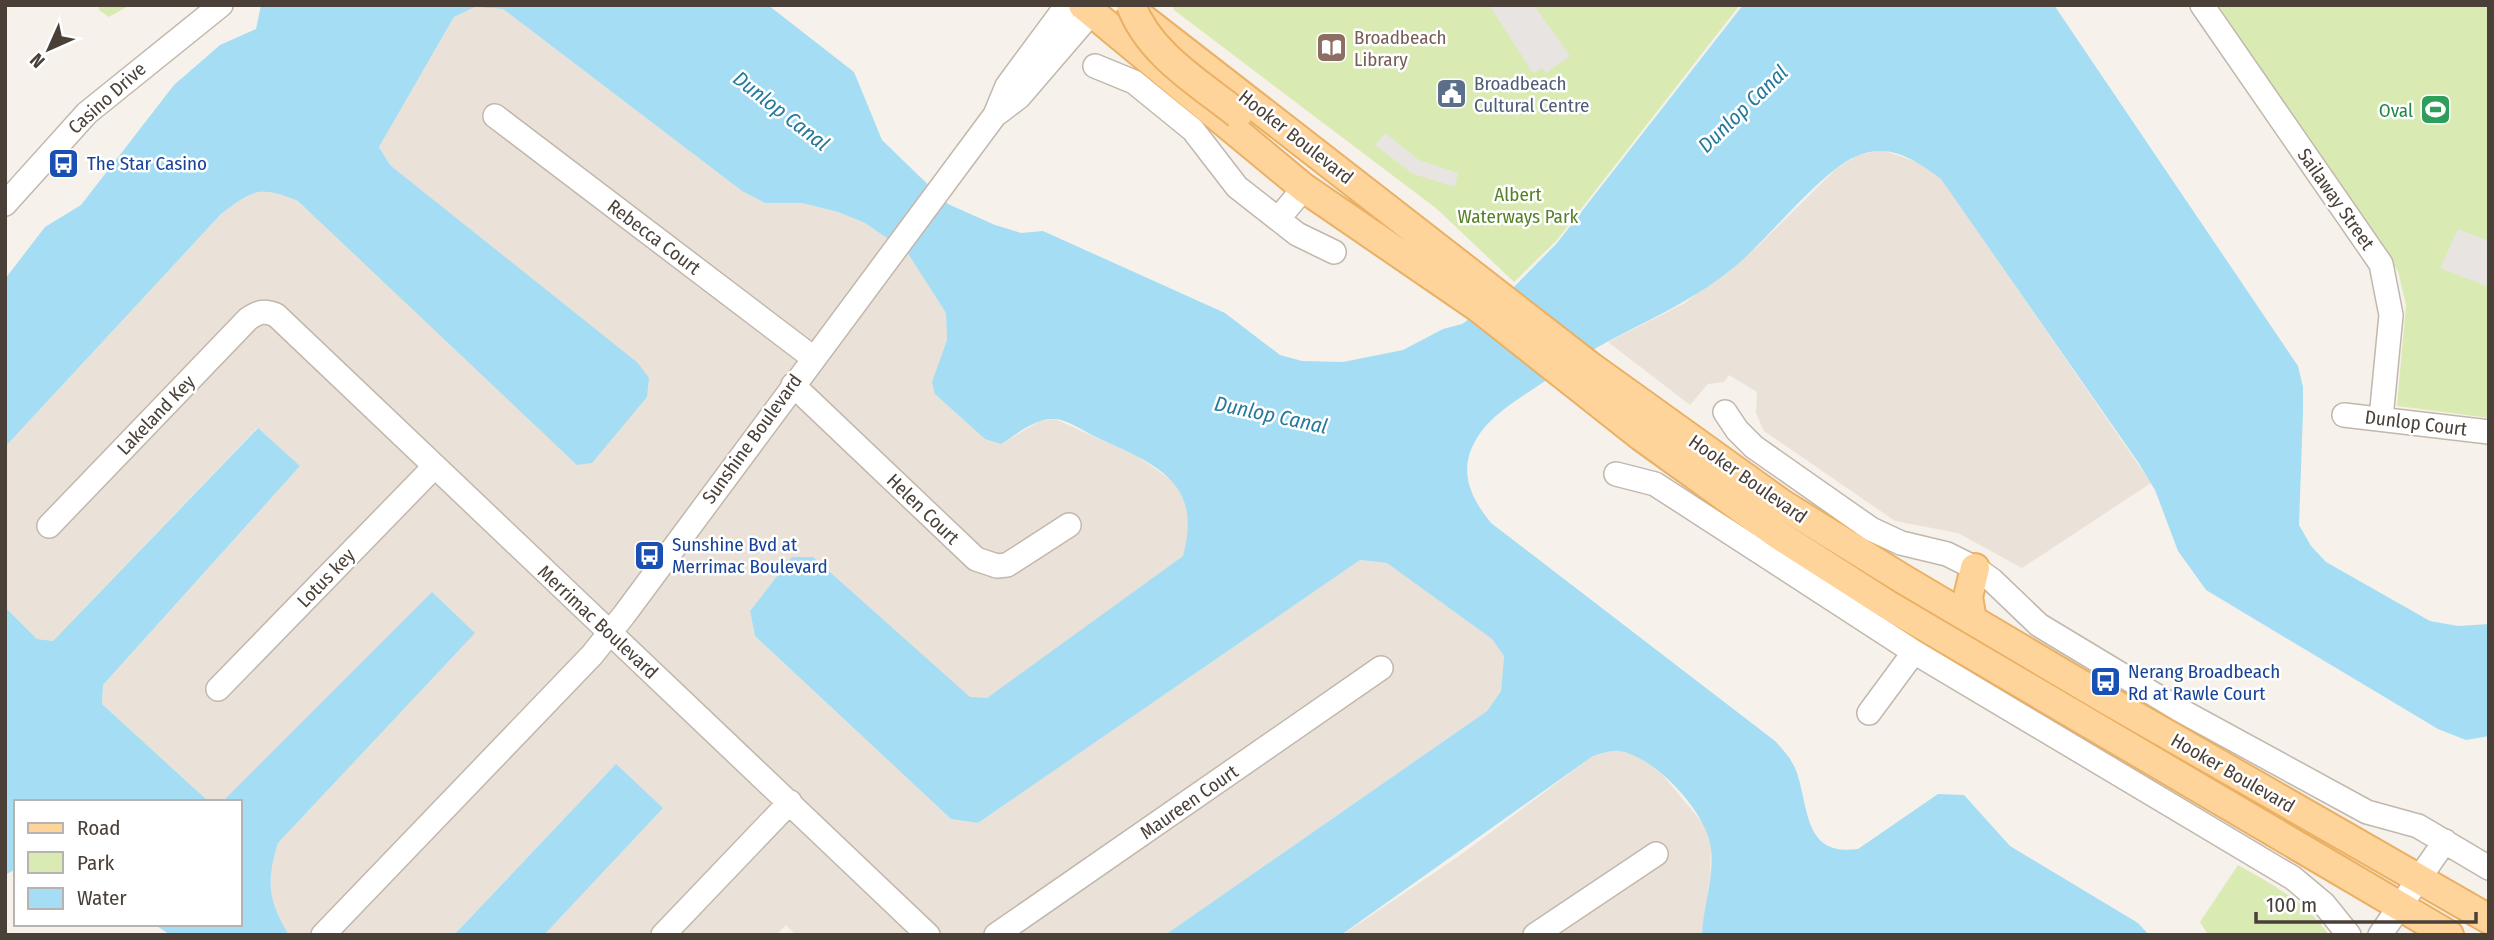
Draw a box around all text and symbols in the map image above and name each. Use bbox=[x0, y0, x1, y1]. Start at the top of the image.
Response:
north arrow bbox=[14, 14, 84, 84]
place label: Broadbeach Library bbox=[1354, 26, 1447, 71]
library icon: Broadbeach Library bbox=[1314, 31, 1348, 65]
text: N bbox=[25, 49, 49, 73]
street label: Casino Drive bbox=[64, 57, 150, 139]
water label: Dunlop Canal bbox=[1693, 60, 1793, 158]
water label: Dunlop Canal bbox=[728, 65, 834, 157]
place label: Broadbeach Cultural Centre bbox=[1474, 72, 1589, 117]
public building icon: Broadbeach Cultural Centre bbox=[1434, 77, 1468, 111]
street label: Hooker Boulevard bbox=[1234, 85, 1358, 189]
sports icon: Oval bbox=[2419, 93, 2453, 127]
place label: Oval bbox=[2379, 99, 2413, 122]
street label: Sailaway Street bbox=[2293, 144, 2380, 255]
bus stop icon: The Star Casino bbox=[47, 146, 81, 180]
place label: The Star Casino bbox=[87, 152, 207, 175]
park label: Albert Waterways Park bbox=[1458, 183, 1579, 228]
street label: Rebecca Court bbox=[603, 195, 706, 280]
street label: Lakeland Key bbox=[112, 370, 200, 460]
street label: Sunshine Boulevard bbox=[697, 370, 807, 508]
water label: Dunlop Canal bbox=[1212, 390, 1330, 440]
street label: Dunlop Court bbox=[2364, 405, 2469, 441]
street label: Hooker Boulevard bbox=[1684, 430, 1812, 528]
street label: Helen Court bbox=[882, 469, 965, 550]
place label: Sunshine Bvd at Merrimac Boulevard bbox=[672, 533, 828, 578]
bus stop icon: Sunshine Bvd at Merrimac Boulevard bbox=[632, 538, 666, 572]
street label: Lotus key bbox=[292, 543, 360, 612]
street label: Merrimac Boulevard bbox=[533, 560, 663, 684]
place label: Nerang Broadbeach Rd at Rawle Court bbox=[2128, 660, 2280, 705]
bus stop icon: Nerang Broadbeach Rd at Rawle Court bbox=[2088, 665, 2122, 699]
street label: Hooker Boulevard bbox=[2167, 728, 2299, 818]
street label: Maureen Court bbox=[1136, 759, 1243, 844]
legend bbox=[14, 800, 242, 926]
text: Road bbox=[77, 815, 121, 841]
text: Park bbox=[77, 850, 115, 876]
scale bar bbox=[2256, 880, 2476, 924]
text: Water bbox=[77, 885, 127, 911]
text: 100 m bbox=[2266, 892, 2317, 918]

